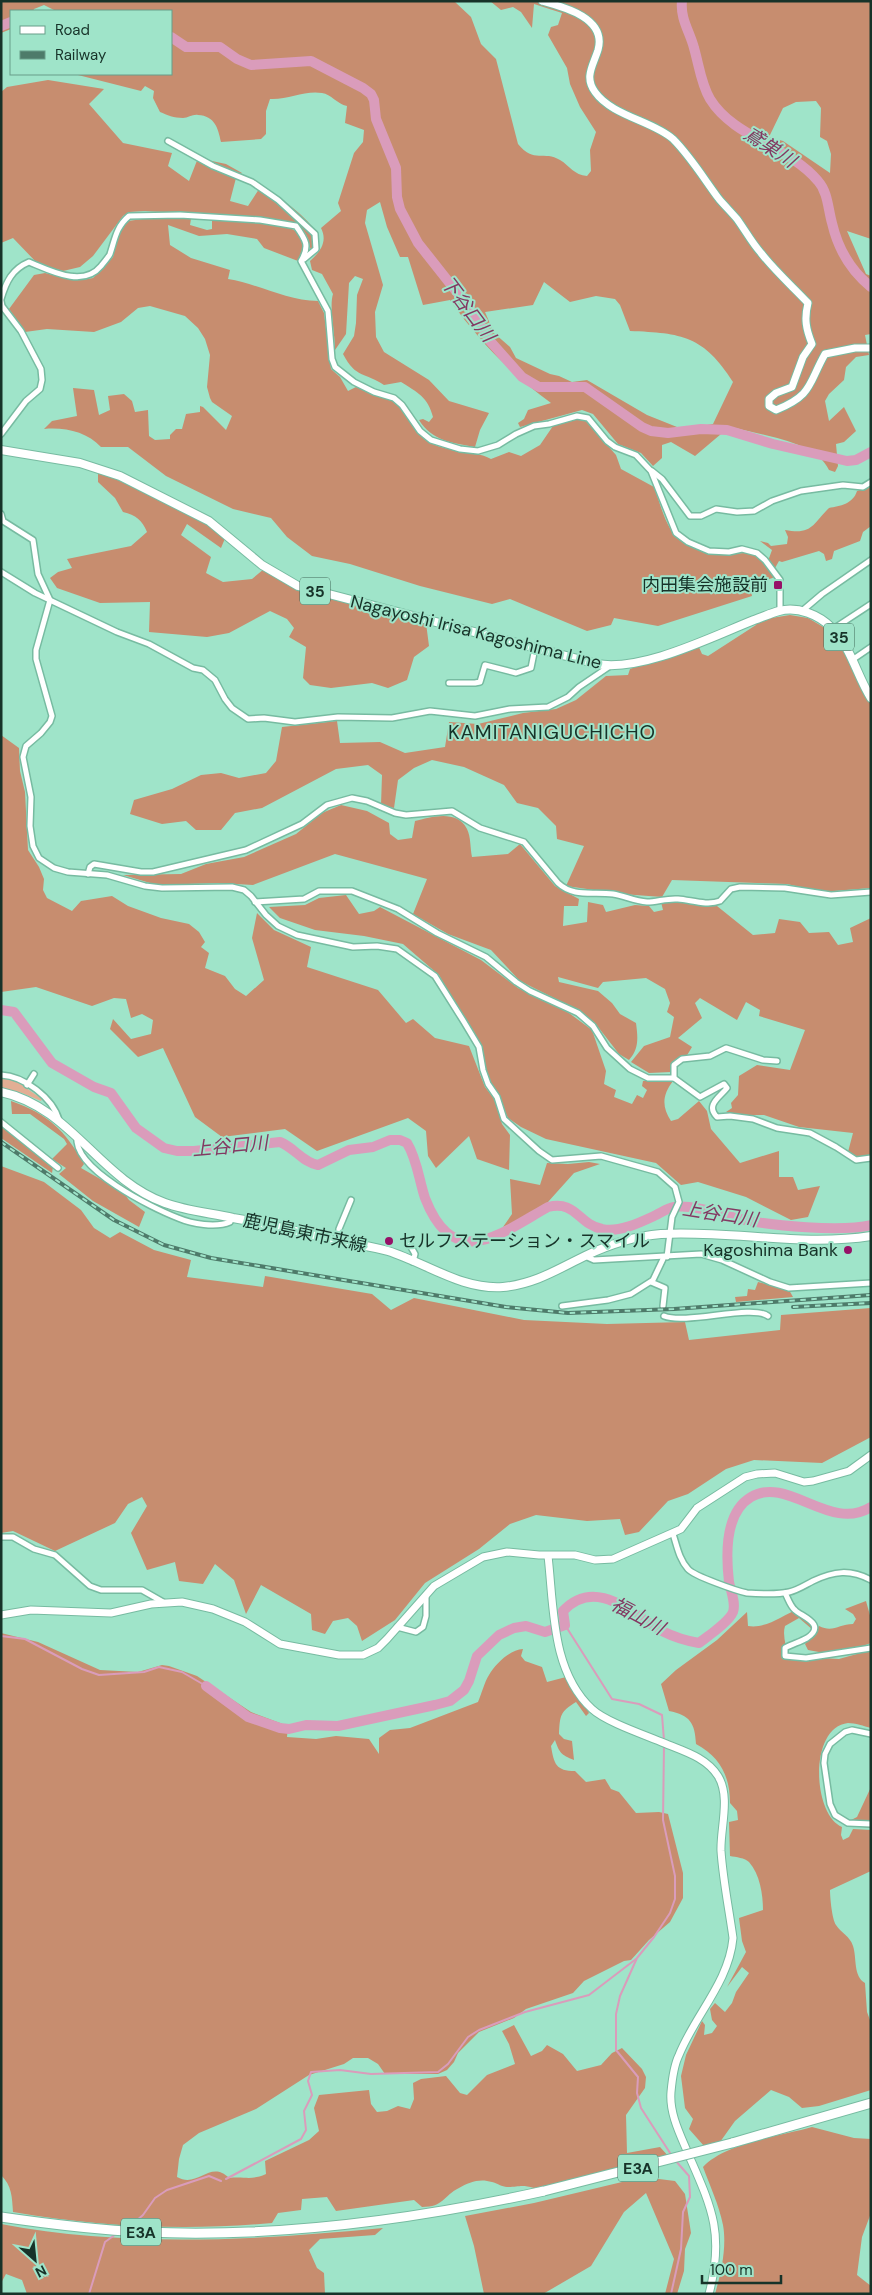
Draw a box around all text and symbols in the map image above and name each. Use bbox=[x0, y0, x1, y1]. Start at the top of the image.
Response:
legend bbox=[10, 10, 172, 75]
text: Road bbox=[55, 20, 90, 40]
text: Railway bbox=[55, 45, 107, 65]
water label: 鳶巣川 bbox=[739, 121, 802, 174]
water label: 下谷口川 bbox=[435, 271, 502, 348]
place label: 内田集会施設前 bbox=[642, 573, 768, 597]
road number: 35 bbox=[300, 578, 330, 604]
marker: 内田集会施設前 bbox=[772, 579, 784, 591]
street label: Nagayoshi Irisa Kagoshima Line bbox=[348, 589, 604, 675]
road number: 35 bbox=[824, 624, 854, 650]
district label: KAMITANIGUCHICHO bbox=[448, 719, 656, 745]
water label: 上谷口川 bbox=[191, 1130, 271, 1162]
water label: 上谷口川 bbox=[681, 1196, 761, 1233]
street label: 鹿児島東市来線 bbox=[241, 1208, 369, 1258]
place label: セルフステーション・スマイル bbox=[399, 1229, 650, 1253]
marker: セルフステーション・スマイル bbox=[383, 1235, 395, 1247]
place label: Kagoshima Bank bbox=[703, 1238, 838, 1262]
marker: Kagoshima Bank bbox=[842, 1244, 854, 1256]
water label: 福山川 bbox=[607, 1592, 671, 1641]
road number: E3A bbox=[618, 2154, 658, 2182]
road number: E3A bbox=[121, 2218, 161, 2246]
north arrow bbox=[10, 2235, 60, 2285]
scale bar bbox=[702, 2252, 781, 2284]
text: 100 m bbox=[710, 2260, 753, 2280]
text: N bbox=[32, 2261, 50, 2282]

